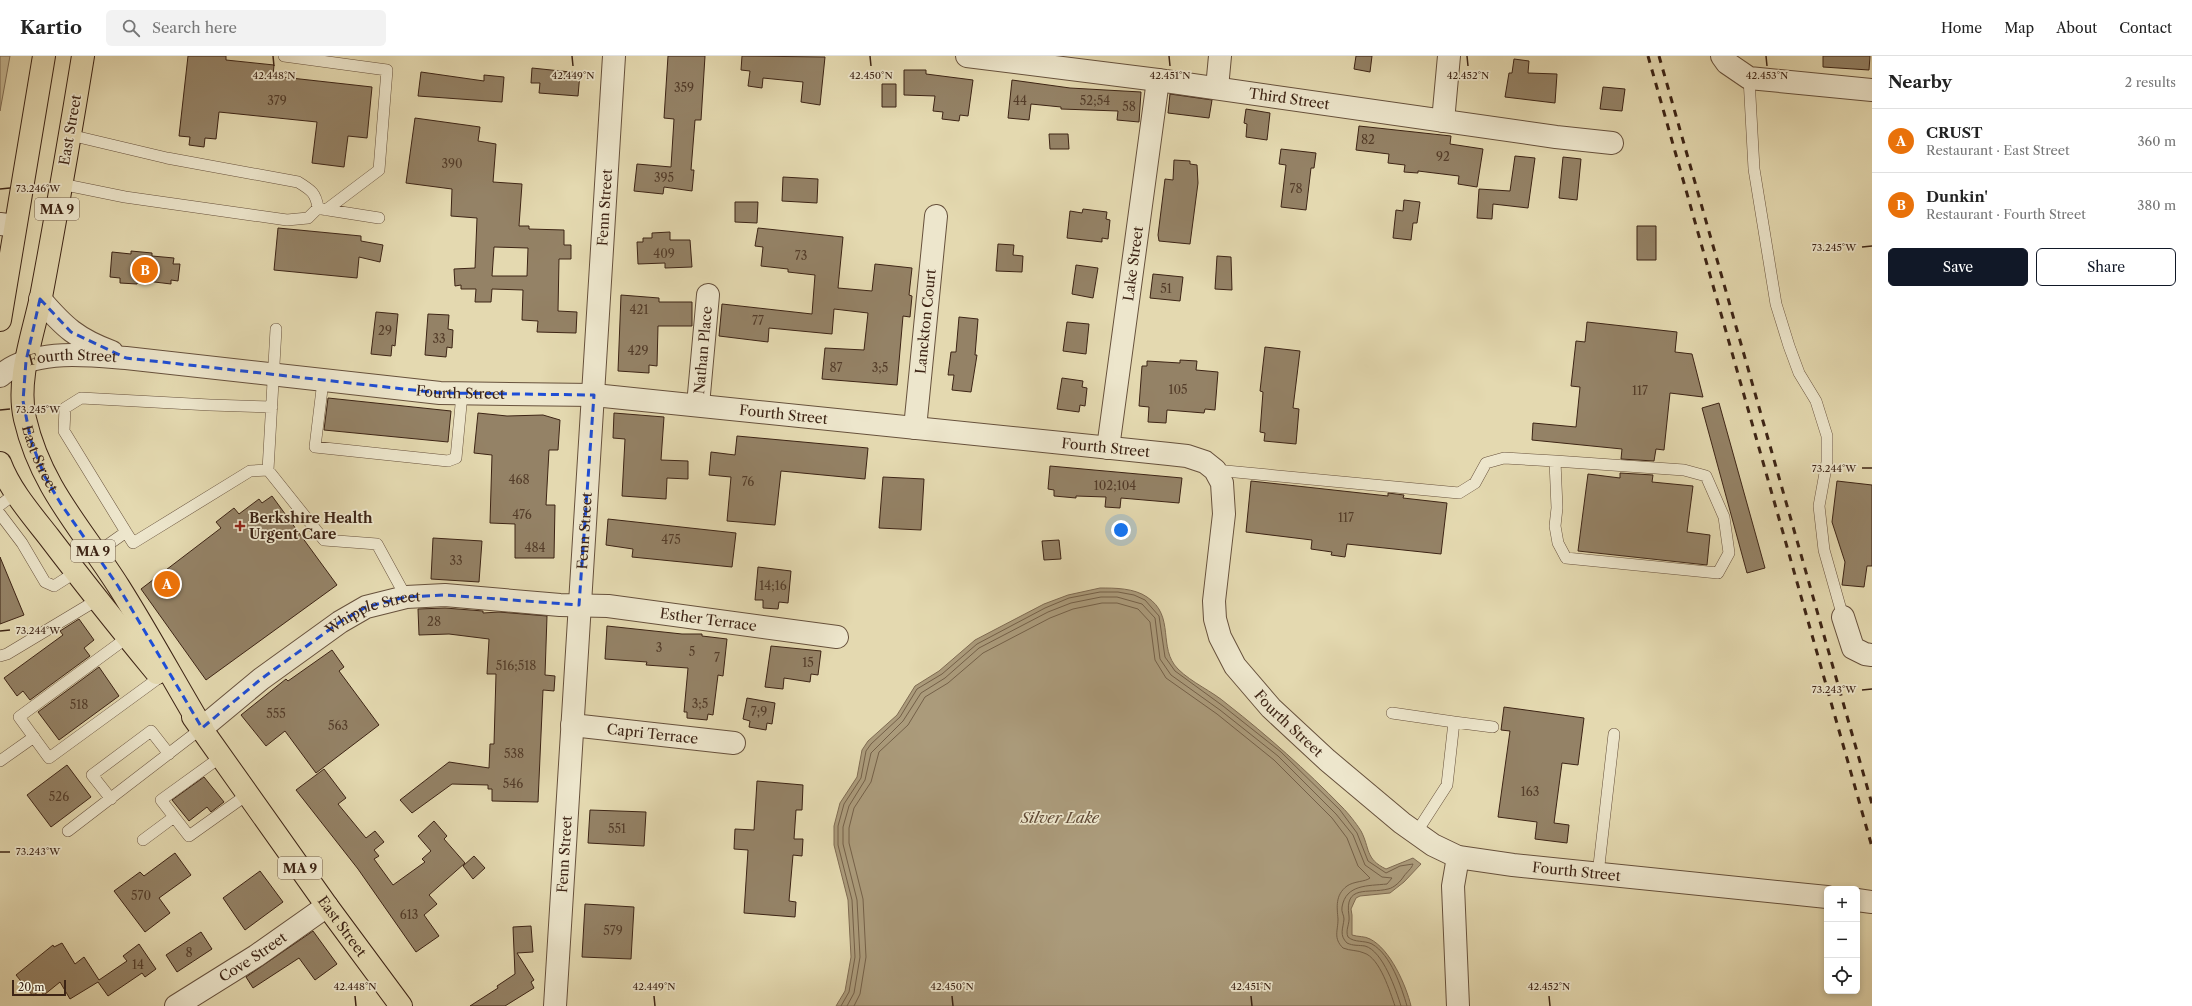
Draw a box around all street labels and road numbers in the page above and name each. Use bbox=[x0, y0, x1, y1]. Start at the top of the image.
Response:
street label: Third Street bbox=[1248, 84, 1331, 113]
street label: East Street bbox=[55, 93, 85, 167]
street label: Fenn Street bbox=[593, 168, 616, 247]
road number: MA 9 bbox=[35, 198, 79, 220]
street label: Lake Street bbox=[1119, 225, 1147, 302]
street label: Lanckton Court bbox=[911, 268, 940, 375]
street label: Nathan Place bbox=[690, 305, 716, 395]
street label: Fourth Street bbox=[26, 346, 118, 369]
street label: Fourth Street bbox=[415, 381, 505, 403]
street label: Fourth Street bbox=[738, 401, 829, 428]
street label: East Street bbox=[18, 423, 62, 495]
street label: Fourth Street bbox=[1061, 434, 1151, 461]
street label: Fenn Street bbox=[573, 492, 596, 570]
road number: MA 9 bbox=[71, 540, 115, 562]
street label: Whipple Street bbox=[321, 587, 421, 639]
street label: Esther Terrace bbox=[659, 604, 758, 635]
street label: Fourth Street bbox=[1251, 686, 1327, 761]
street label: Capri Terrace bbox=[606, 720, 699, 748]
street label: Fenn Street bbox=[553, 815, 576, 893]
road number: MA 9 bbox=[278, 857, 322, 879]
street label: Fourth Street bbox=[1531, 858, 1622, 885]
street label: East Street bbox=[314, 892, 371, 960]
street label: Cove Street bbox=[216, 928, 290, 986]

